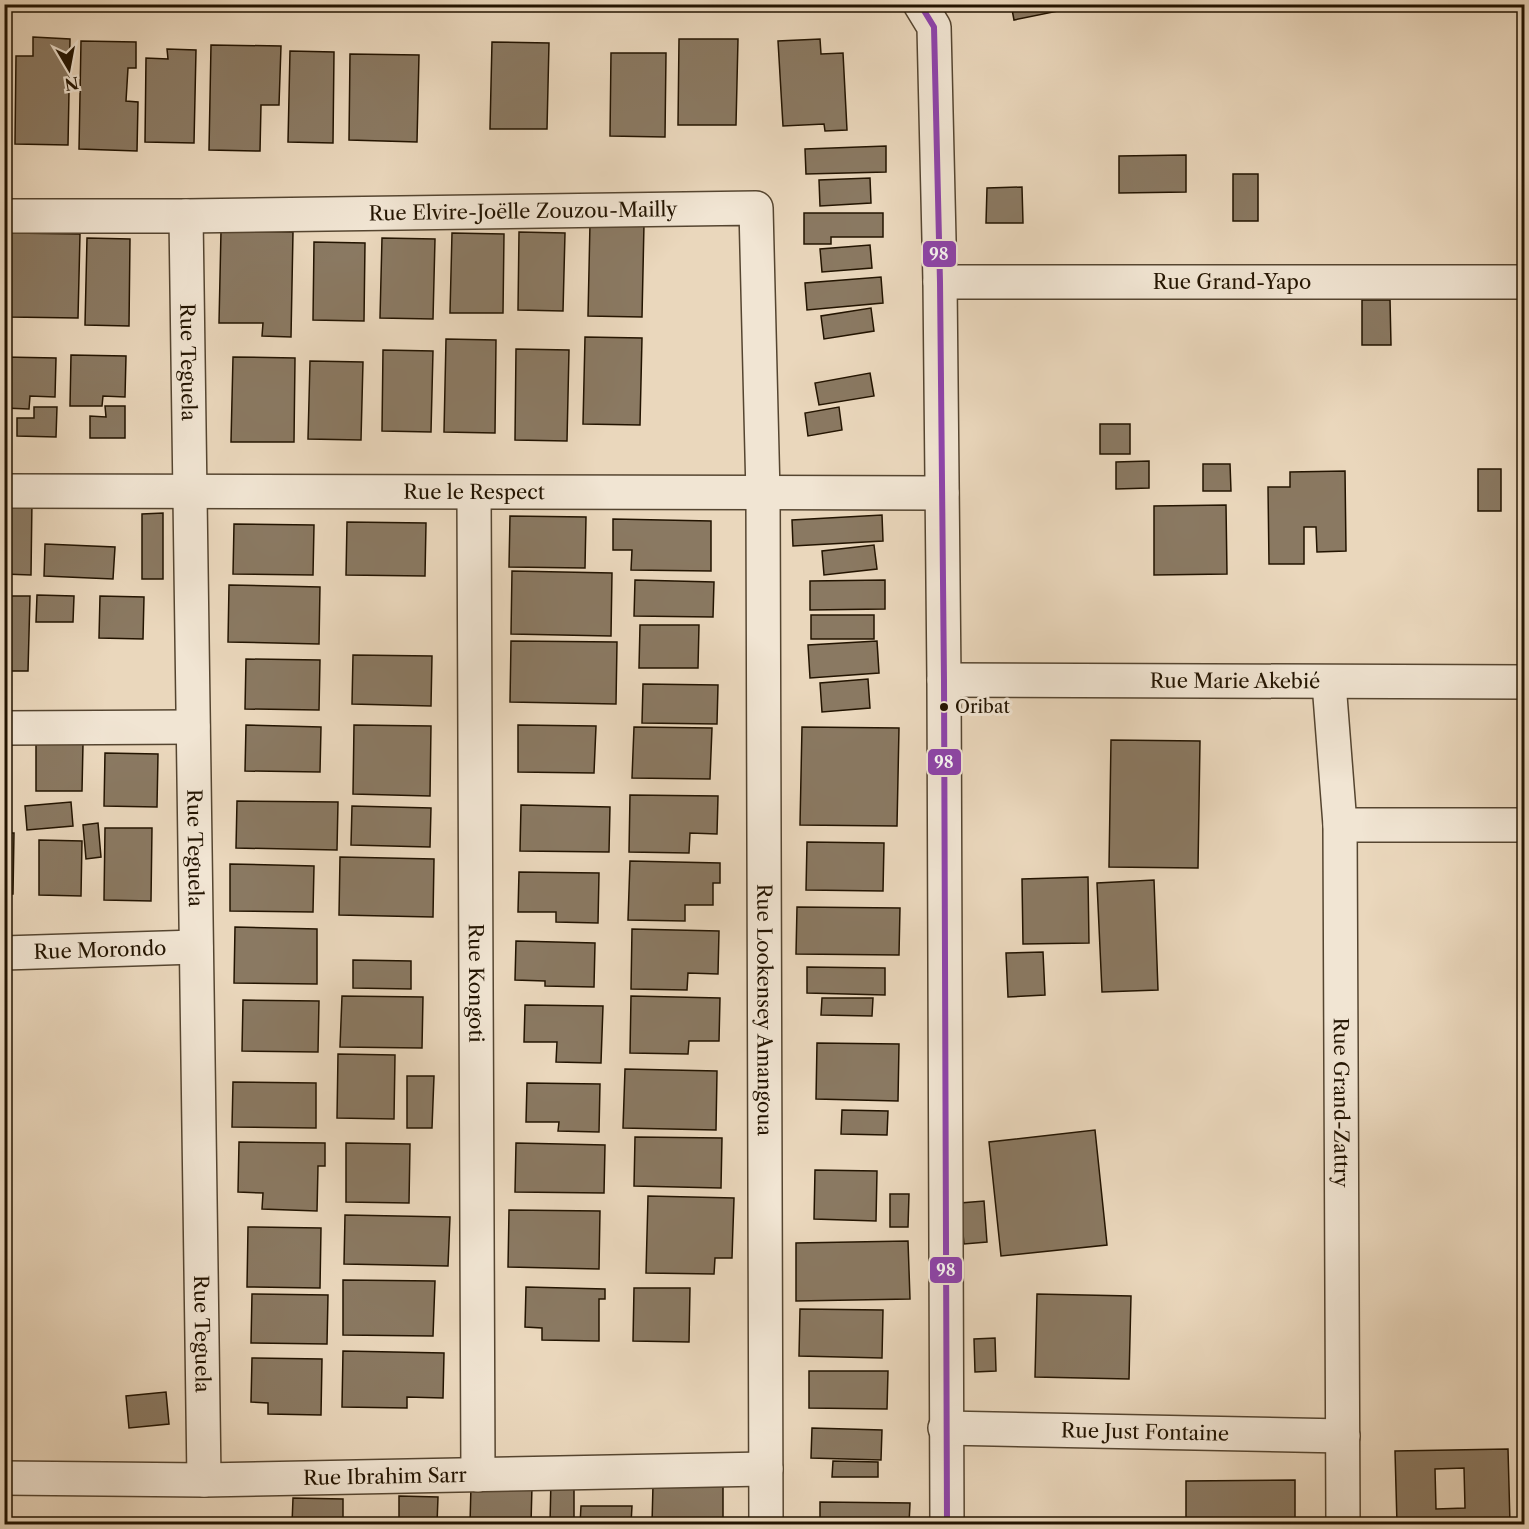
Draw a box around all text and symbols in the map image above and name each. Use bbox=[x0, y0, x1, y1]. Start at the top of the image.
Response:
north arrow bbox=[39, 39, 99, 99]
text: N bbox=[63, 73, 80, 95]
street label: Rue Elvire-Joëlle Zouzou-Mailly bbox=[368, 197, 678, 225]
line badge: 98 bbox=[922, 240, 957, 268]
text: 98 bbox=[929, 244, 949, 264]
street label: Rue Grand-Yapo bbox=[1153, 270, 1311, 294]
street label: Rue Teguela bbox=[175, 303, 201, 422]
street label: Rue le Respect bbox=[403, 480, 545, 504]
street label: Rue Marie Akebié bbox=[1150, 669, 1320, 693]
place label: Oribat bbox=[955, 696, 1010, 718]
marker: Oribat bbox=[938, 701, 950, 713]
line badge: 98 bbox=[927, 748, 962, 776]
text: 98 bbox=[934, 752, 954, 772]
street label: Rue Teguela bbox=[182, 789, 208, 907]
street label: Rue Lookensey Amangoua bbox=[752, 884, 777, 1137]
street label: Rue Kongoti bbox=[464, 923, 488, 1043]
street label: Rue Morondo bbox=[33, 936, 167, 964]
street label: Rue Grand-Zattry bbox=[1329, 1017, 1354, 1189]
line badge: 98 bbox=[929, 1256, 963, 1284]
text: 98 bbox=[936, 1260, 956, 1280]
street label: Rue Teguela bbox=[189, 1275, 215, 1393]
street label: Rue Just Fontaine bbox=[1061, 1418, 1229, 1446]
street label: Rue Ibrahim Sarr bbox=[303, 1463, 468, 1490]

